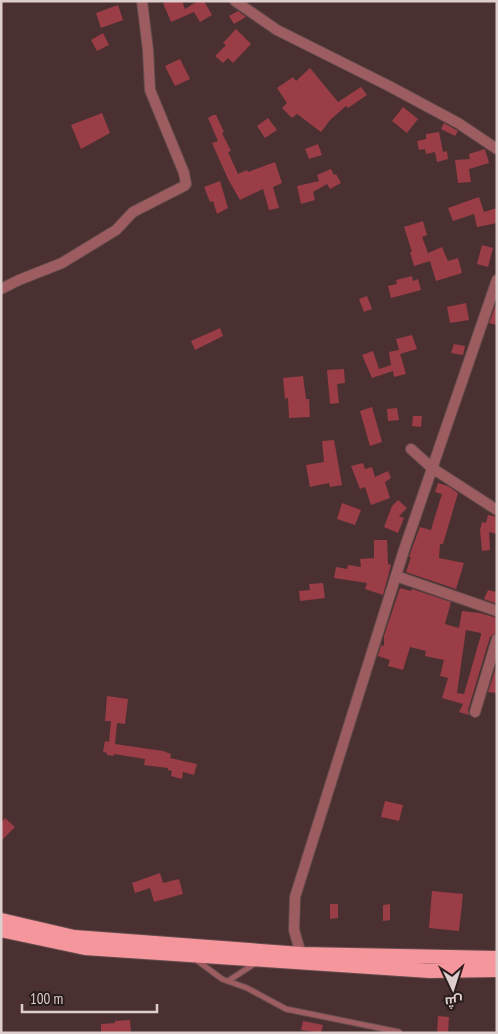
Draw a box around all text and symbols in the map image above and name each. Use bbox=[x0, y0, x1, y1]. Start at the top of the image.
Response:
north arrow bbox=[428, 964, 478, 1014]
scale bar bbox=[22, 982, 158, 1014]
text: 100 m bbox=[30, 989, 63, 1008]
text: ش bbox=[444, 992, 463, 1012]

